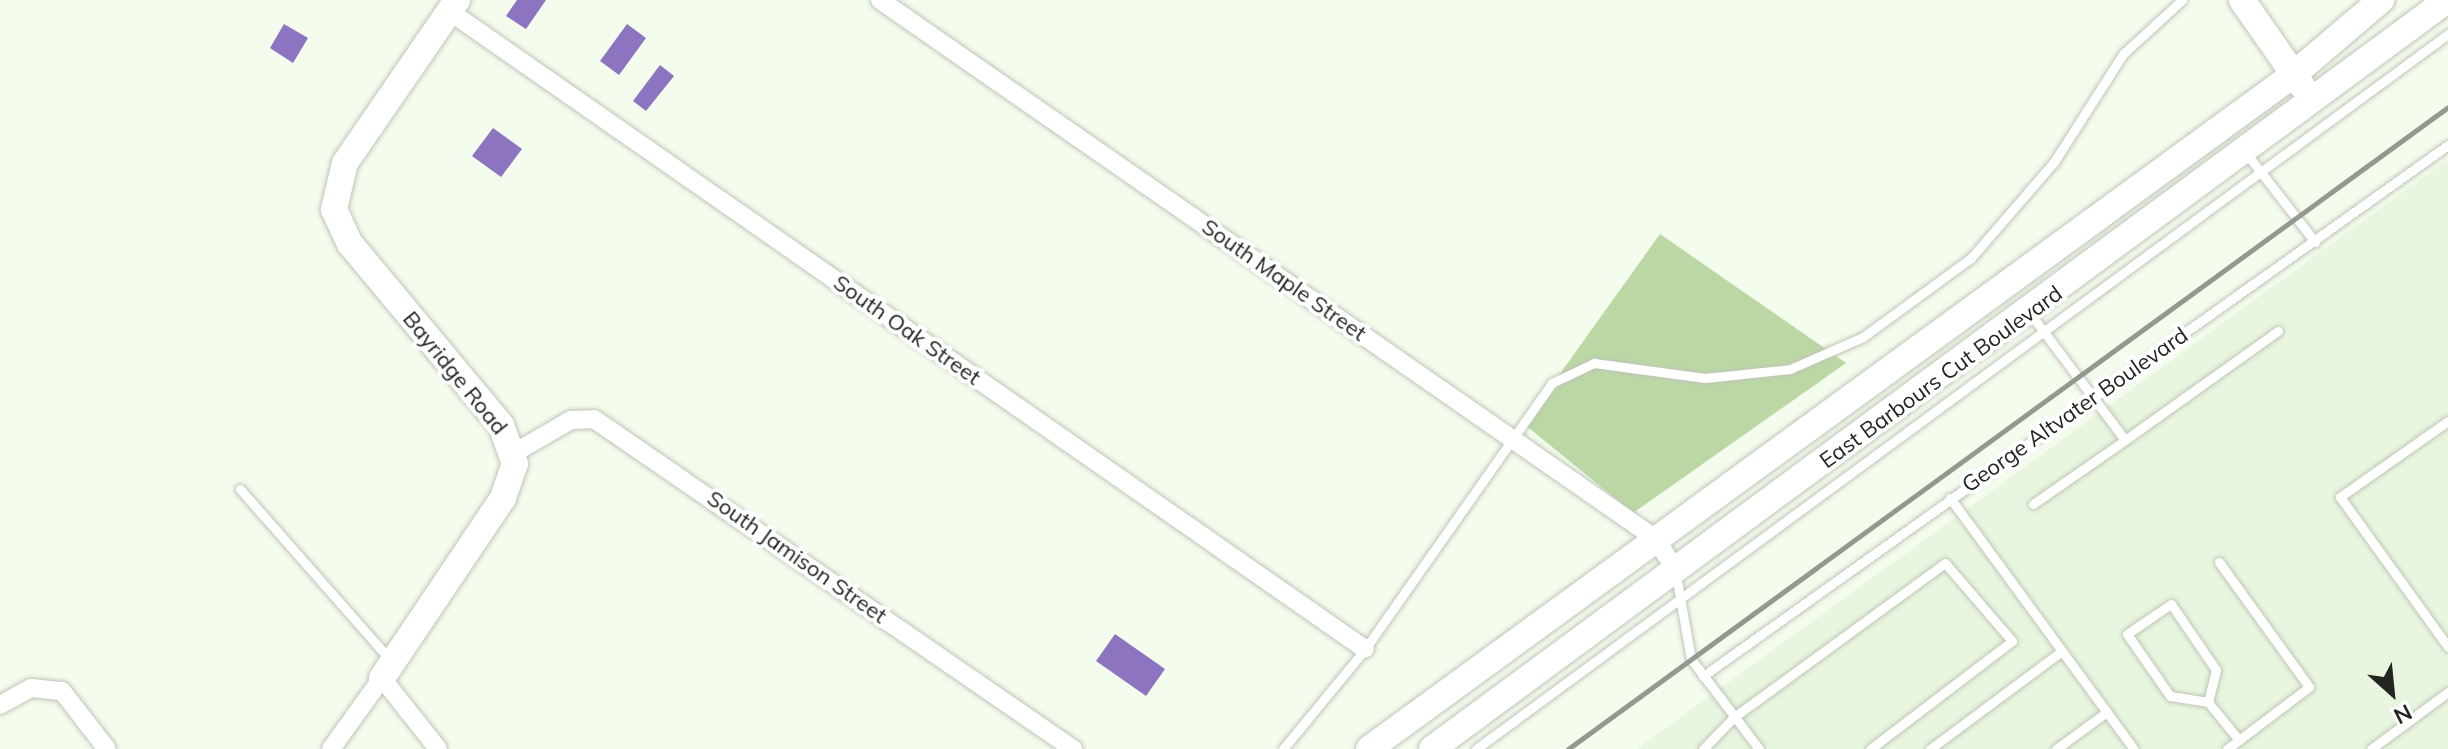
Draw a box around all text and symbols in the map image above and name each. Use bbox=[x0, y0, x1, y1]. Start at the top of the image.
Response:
street label: South Maple Street bbox=[1197, 213, 1371, 347]
street label: South Oak Street bbox=[828, 269, 986, 391]
street label: East Barbours Cut Boulevard bbox=[1815, 280, 2067, 474]
street label: Bayridge Road bbox=[397, 306, 513, 440]
street label: George Altvater Boulevard bbox=[1957, 322, 2193, 498]
street label: South Jamison Street bbox=[702, 485, 892, 629]
north arrow bbox=[2352, 653, 2432, 733]
text: N bbox=[2389, 698, 2417, 731]

